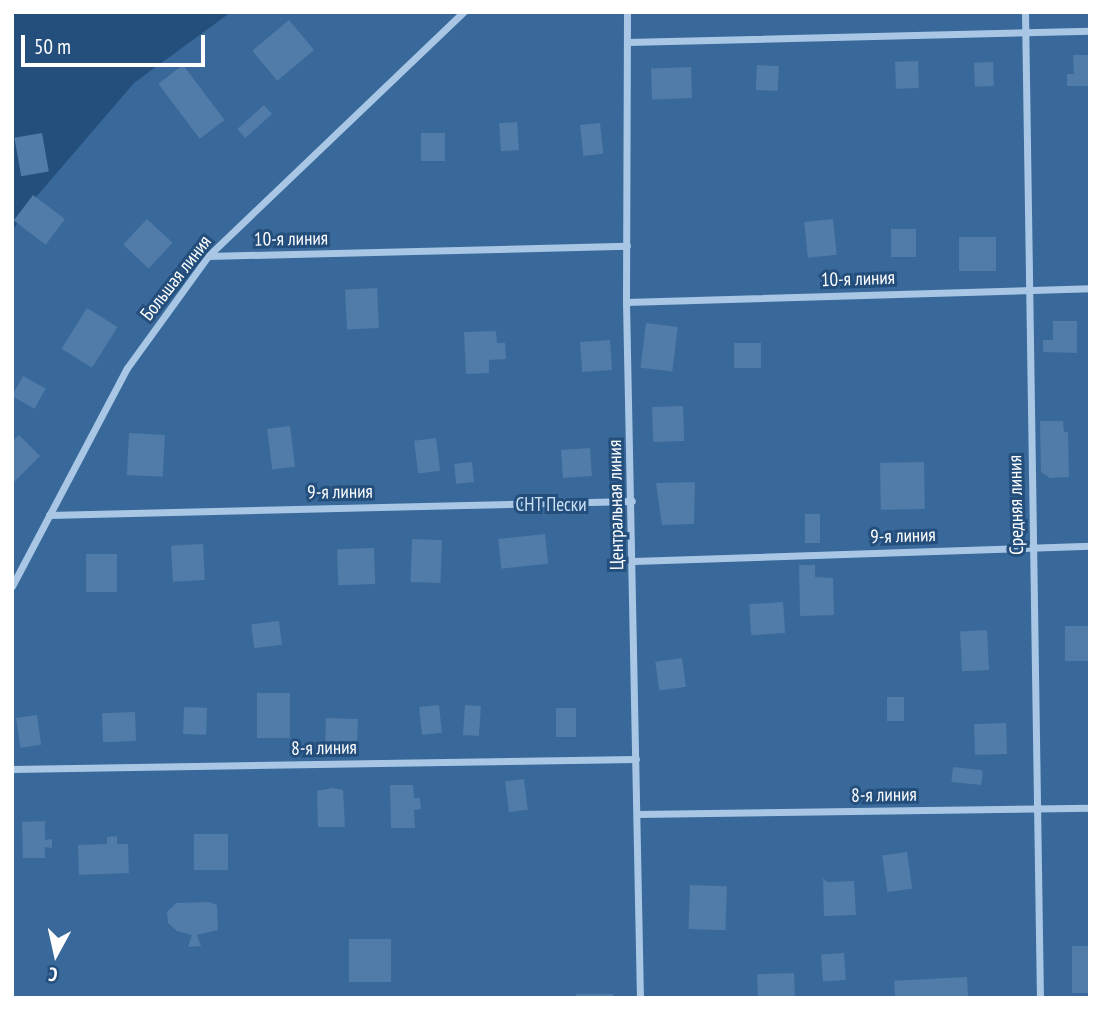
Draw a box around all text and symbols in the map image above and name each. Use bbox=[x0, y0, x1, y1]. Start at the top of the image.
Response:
scale bar bbox=[24, 21, 208, 65]
text: 50 m bbox=[34, 33, 71, 60]
street label: 10-я линия bbox=[254, 227, 328, 251]
street label: Большая линия bbox=[136, 231, 216, 325]
street label: 10-я линия bbox=[821, 266, 895, 292]
street label: Центральная линия bbox=[603, 440, 629, 570]
street label: Средняя линия bbox=[1004, 455, 1028, 555]
street label: 9-я линия bbox=[307, 480, 373, 504]
park label: СНТ Пески bbox=[515, 494, 587, 516]
street label: 9-я линия bbox=[870, 523, 936, 549]
street label: 8-я линия bbox=[291, 736, 357, 760]
street label: 8-я линия bbox=[851, 783, 917, 807]
north arrow bbox=[21, 919, 91, 989]
text: С bbox=[47, 962, 59, 987]

